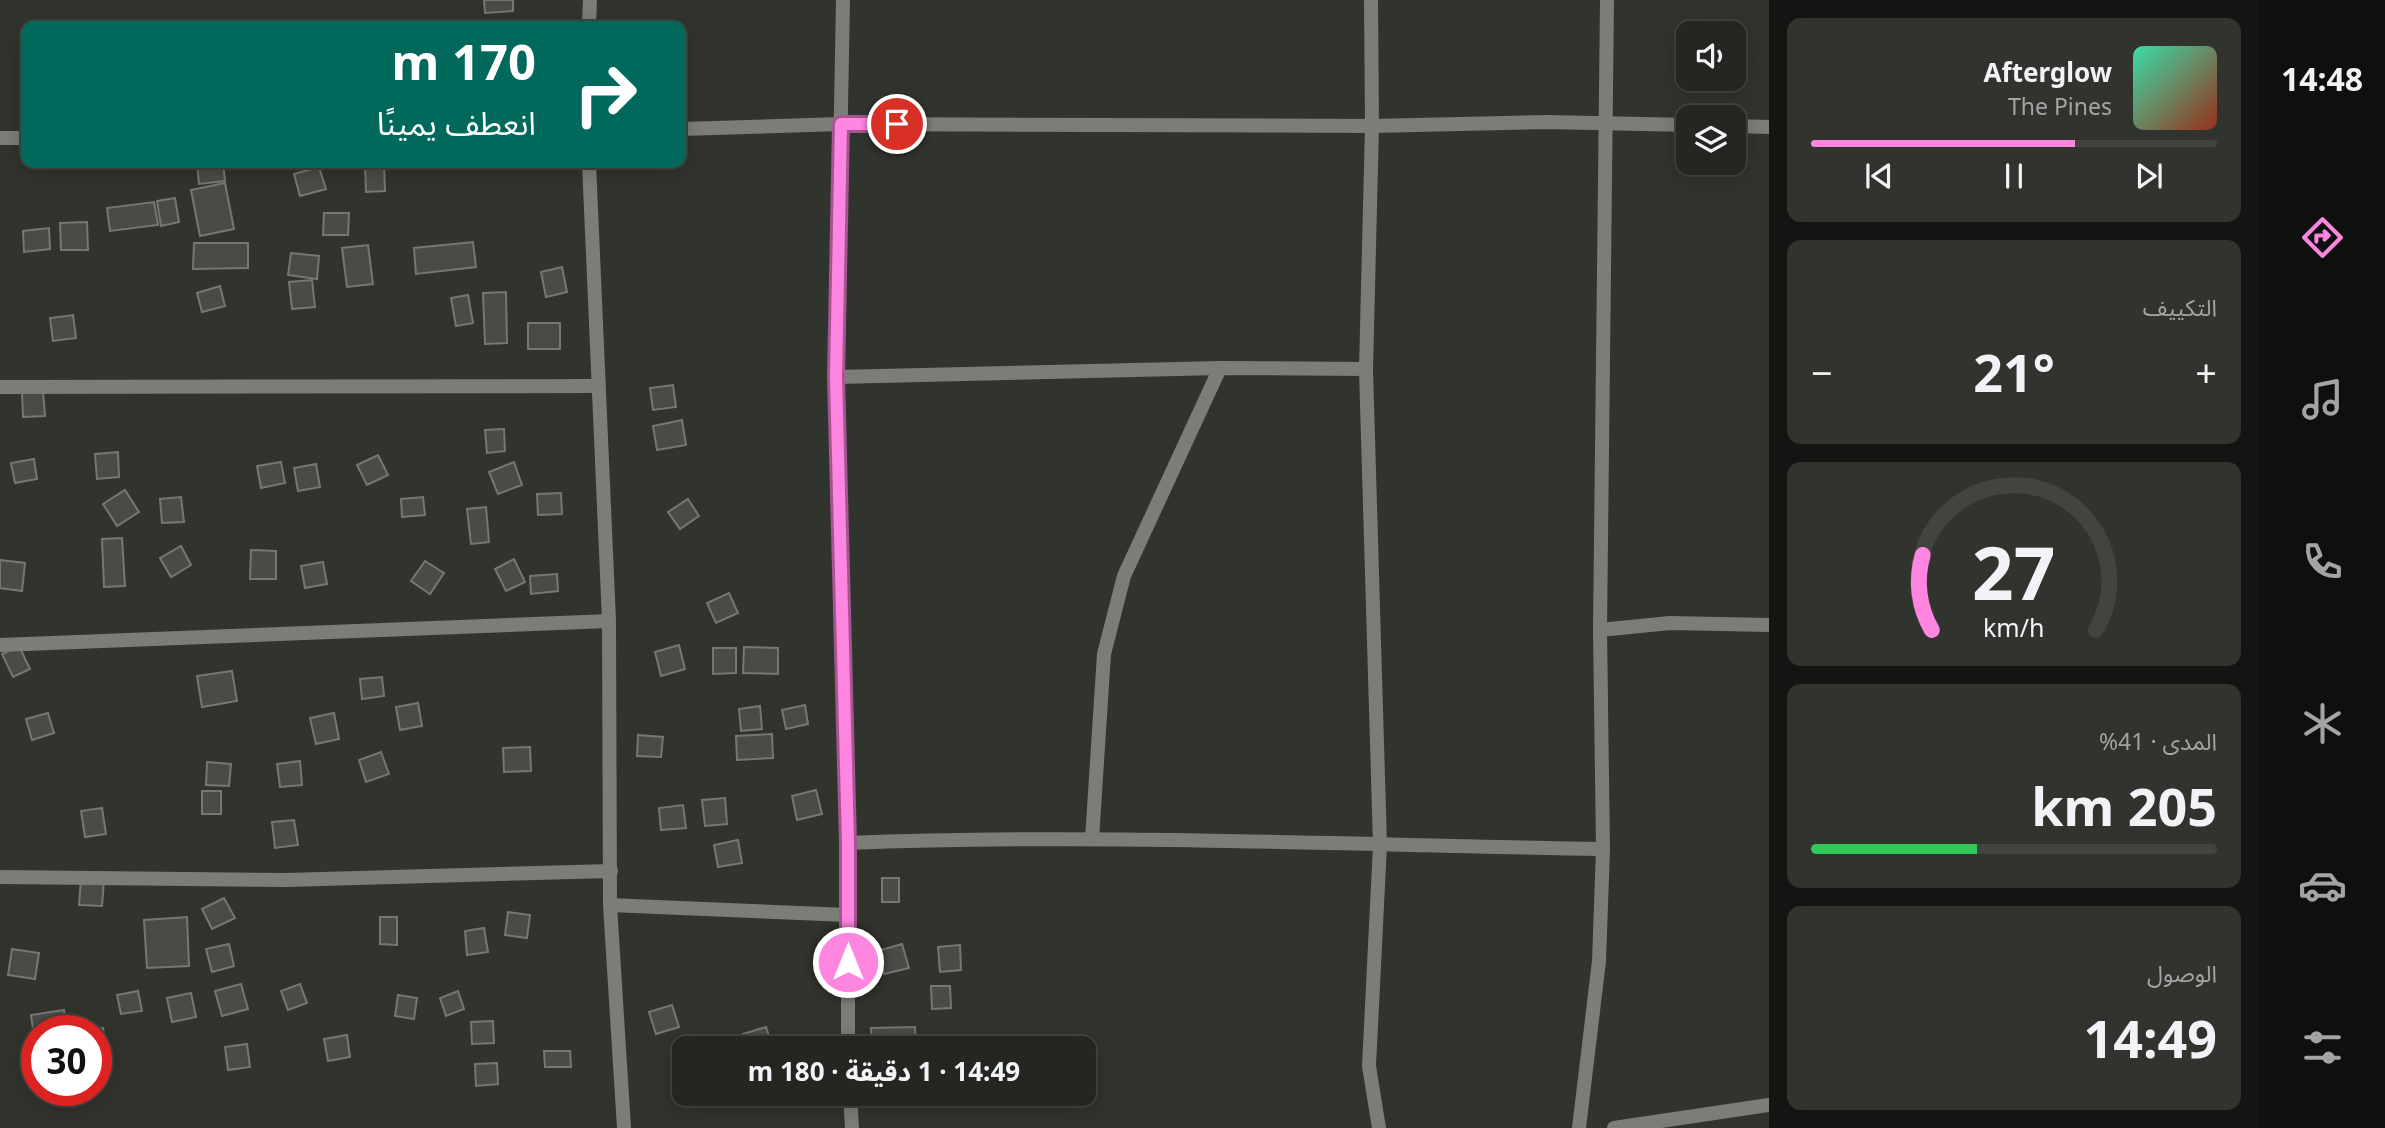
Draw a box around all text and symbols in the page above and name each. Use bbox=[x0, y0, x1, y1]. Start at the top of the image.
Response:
map controls bbox=[1676, 21, 1746, 175]
button: sound bbox=[1676, 21, 1746, 91]
text: 170 m bbox=[391, 28, 536, 94]
icon: right bbox=[560, 49, 651, 140]
text: Afterglow bbox=[1984, 54, 2112, 90]
text: 14:48 bbox=[2281, 57, 2363, 100]
text: The Pines bbox=[2008, 90, 2112, 122]
pin bbox=[867, 94, 927, 154]
text: انعطف يمينًا bbox=[377, 101, 536, 144]
icon: arrive bbox=[878, 105, 916, 143]
button: layers bbox=[1676, 105, 1746, 175]
icon: previous bbox=[1860, 157, 1898, 195]
icon: pause bbox=[1995, 157, 2033, 195]
icon: next bbox=[2130, 157, 2168, 195]
icon: directions bbox=[2298, 213, 2347, 262]
text: التكييف bbox=[2143, 291, 2217, 323]
text: 21° bbox=[1973, 336, 2055, 407]
text: − bbox=[1811, 346, 1833, 398]
text: + bbox=[2195, 346, 2217, 398]
icon: music bbox=[2298, 375, 2347, 424]
text: 27 bbox=[1972, 522, 2056, 621]
icon: phone bbox=[2298, 537, 2347, 586]
text: km/h bbox=[1983, 610, 2045, 644]
icon: climate bbox=[2298, 699, 2347, 748]
text: المدى · 41% bbox=[2099, 725, 2217, 757]
text: 205 km bbox=[2031, 770, 2217, 841]
icon: car bbox=[2298, 861, 2347, 910]
position arrow bbox=[811, 925, 885, 999]
text: الوصول bbox=[2147, 957, 2217, 989]
text: 14:49 bbox=[2083, 1002, 2217, 1073]
speed limit sign: 30 bbox=[21, 1015, 112, 1106]
icon: filters bbox=[2298, 1023, 2347, 1072]
text: 14:49 · 1 دقيقة · 180 m bbox=[748, 1053, 1020, 1089]

